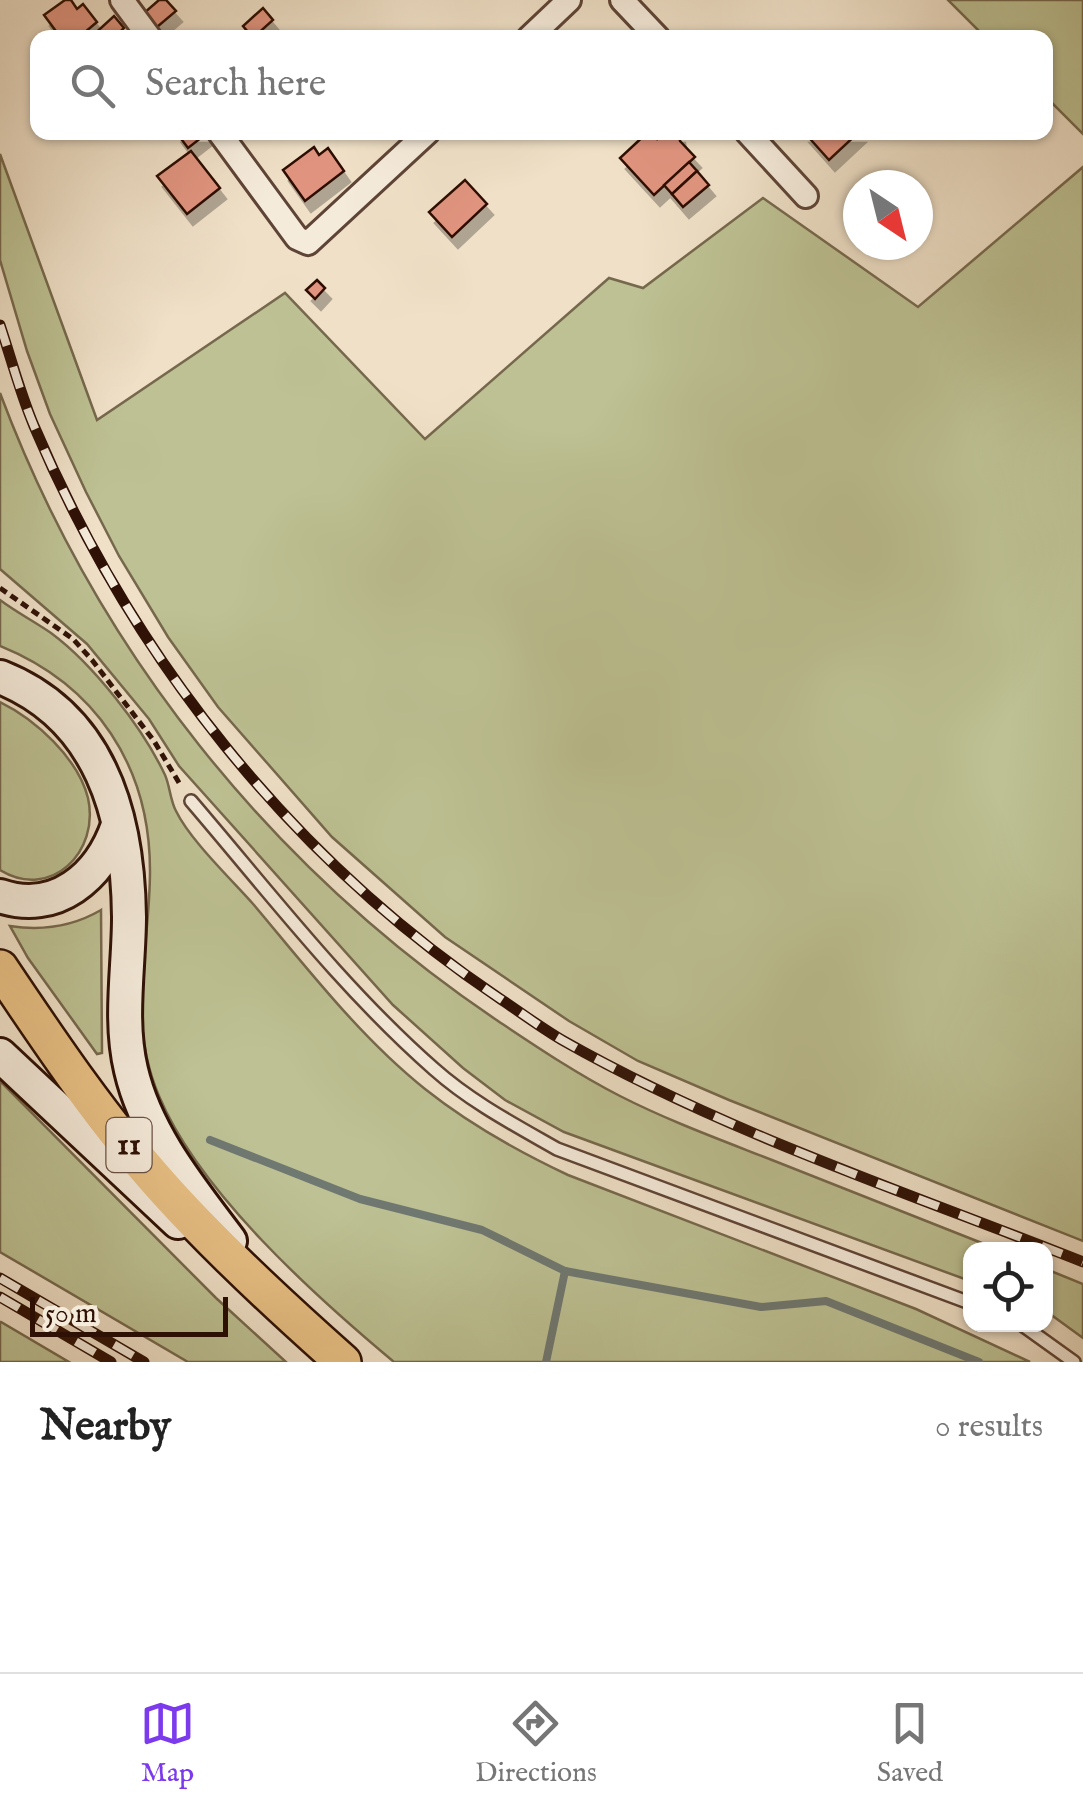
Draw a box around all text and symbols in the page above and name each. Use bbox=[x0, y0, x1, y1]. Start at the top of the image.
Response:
search box bbox=[30, 30, 1053, 140]
icon: search bbox=[65, 58, 120, 113]
text: Search here bbox=[145, 61, 326, 109]
north arrow bbox=[843, 170, 933, 260]
road number: 11 bbox=[106, 1118, 152, 1172]
map controls bbox=[963, 1242, 1053, 1332]
button: locate bbox=[963, 1242, 1053, 1332]
scale bar bbox=[30, 1292, 228, 1336]
text: 50 m bbox=[45, 1297, 97, 1332]
text: Nearby bbox=[40, 1401, 171, 1454]
text: 0 results bbox=[935, 1407, 1043, 1448]
tab: Map bbox=[140, 1696, 195, 1791]
tab: Directions bbox=[475, 1696, 597, 1791]
tab: Saved bbox=[877, 1696, 943, 1791]

